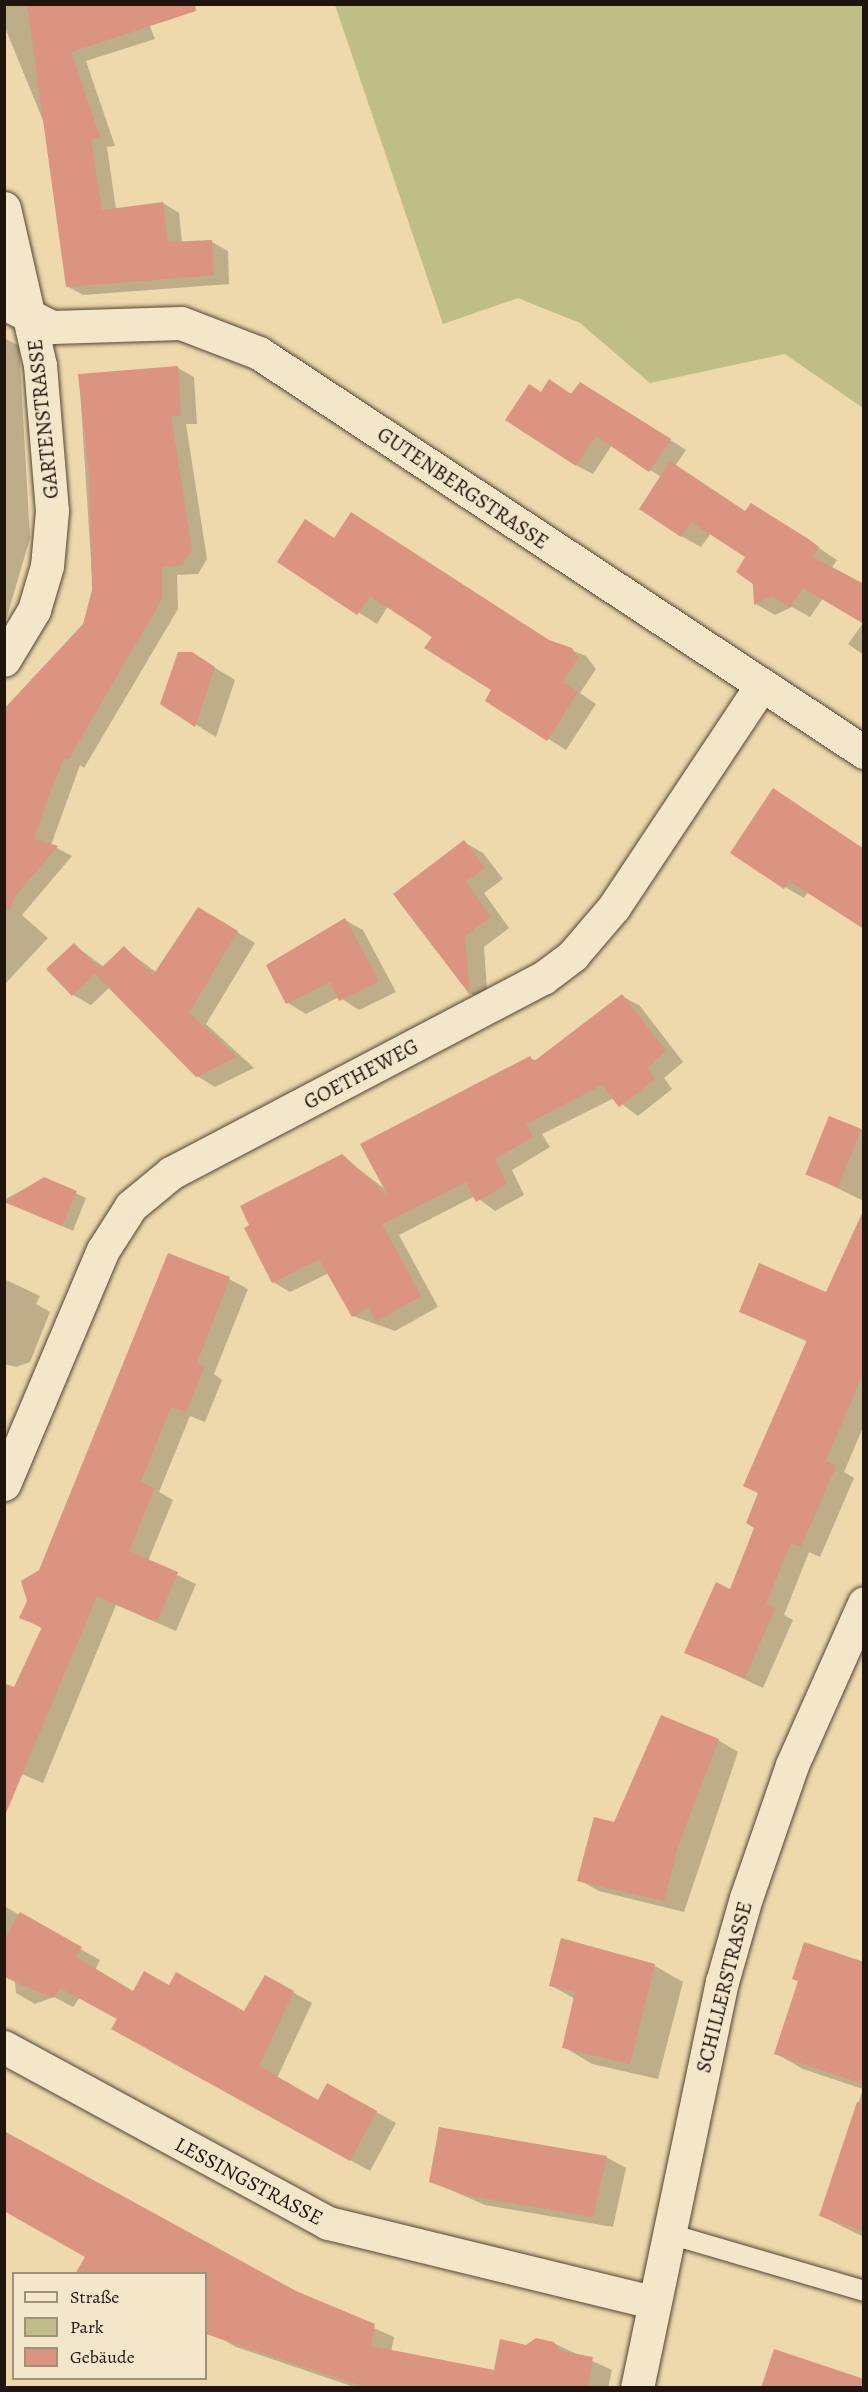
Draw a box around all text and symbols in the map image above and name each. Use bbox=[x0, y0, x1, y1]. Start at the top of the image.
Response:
street label: GARTENSTRASSE bbox=[22, 338, 64, 500]
street label: GUTENBERGSTRASSE bbox=[373, 421, 553, 555]
street label: GOETHEWEG bbox=[299, 1033, 423, 1115]
street label: SCHILLERSTRASSE bbox=[691, 1899, 757, 2075]
street label: LESSINGSTRASSE bbox=[171, 2131, 327, 2231]
legend bbox=[12, 2272, 207, 2380]
text: Straße bbox=[70, 2285, 119, 2309]
text: Park bbox=[70, 2315, 104, 2339]
text: Gebäude bbox=[70, 2345, 135, 2369]

